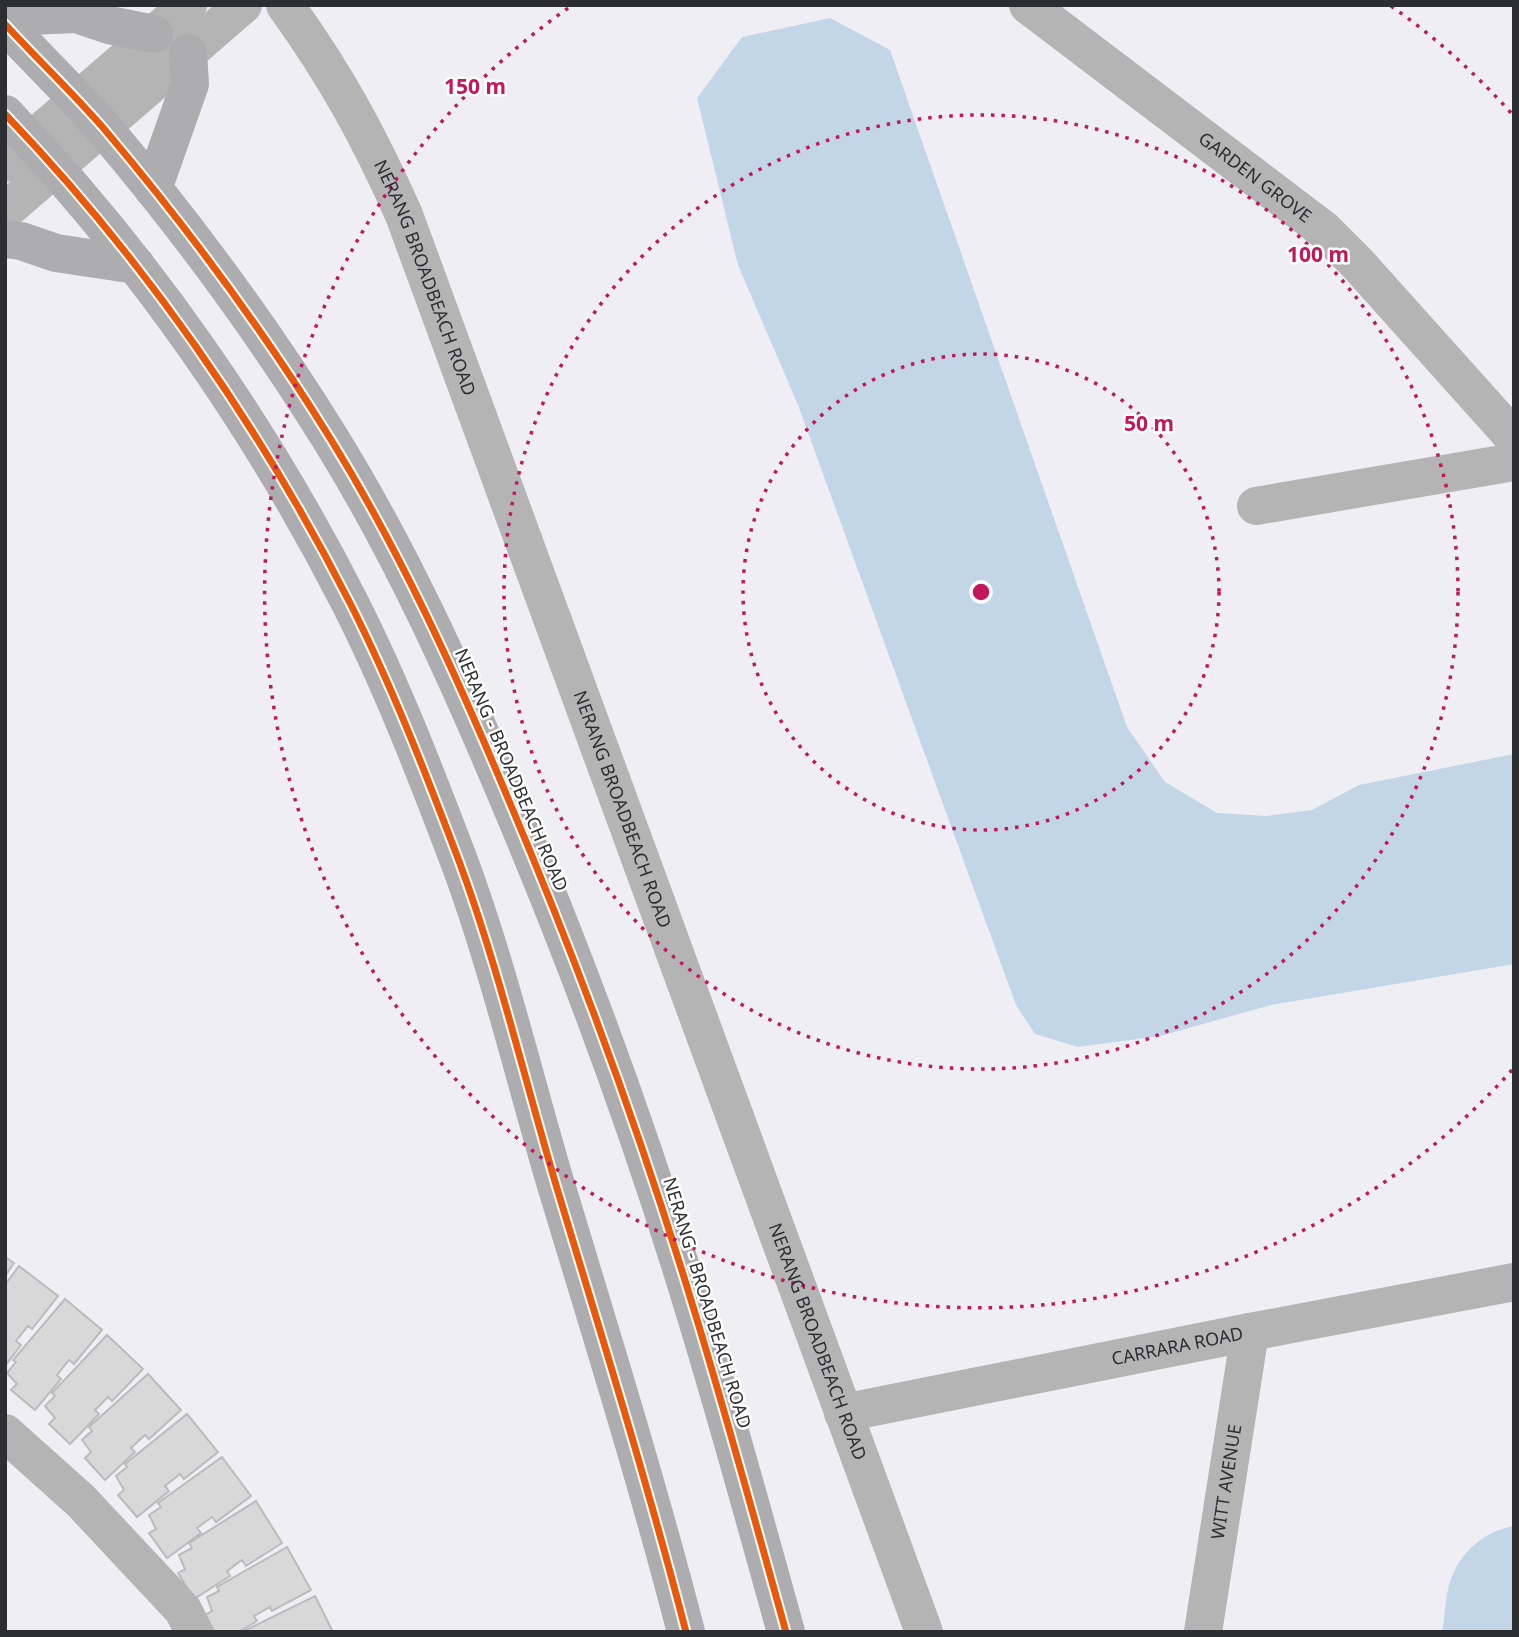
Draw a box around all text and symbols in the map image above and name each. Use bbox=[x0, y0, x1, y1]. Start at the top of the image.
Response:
text: 150 m bbox=[444, 72, 506, 100]
street label: GARDEN GROVE bbox=[1194, 126, 1317, 227]
street label: NERANG BROADBEACH ROAD bbox=[369, 155, 482, 399]
text: 100 m bbox=[1287, 240, 1349, 268]
text: 50 m bbox=[1124, 409, 1174, 437]
centre of rings bbox=[969, 580, 993, 604]
street label: NERANG - BROADBEACH ROAD bbox=[450, 645, 574, 895]
street label: NERANG BROADBEACH ROAD bbox=[569, 687, 678, 931]
street label: NERANG - BROADBEACH ROAD bbox=[658, 1174, 758, 1431]
street label: NERANG BROADBEACH ROAD bbox=[764, 1219, 873, 1463]
street label: CARRARA ROAD bbox=[1109, 1321, 1245, 1370]
street label: WITT AVENUE bbox=[1205, 1422, 1246, 1541]

